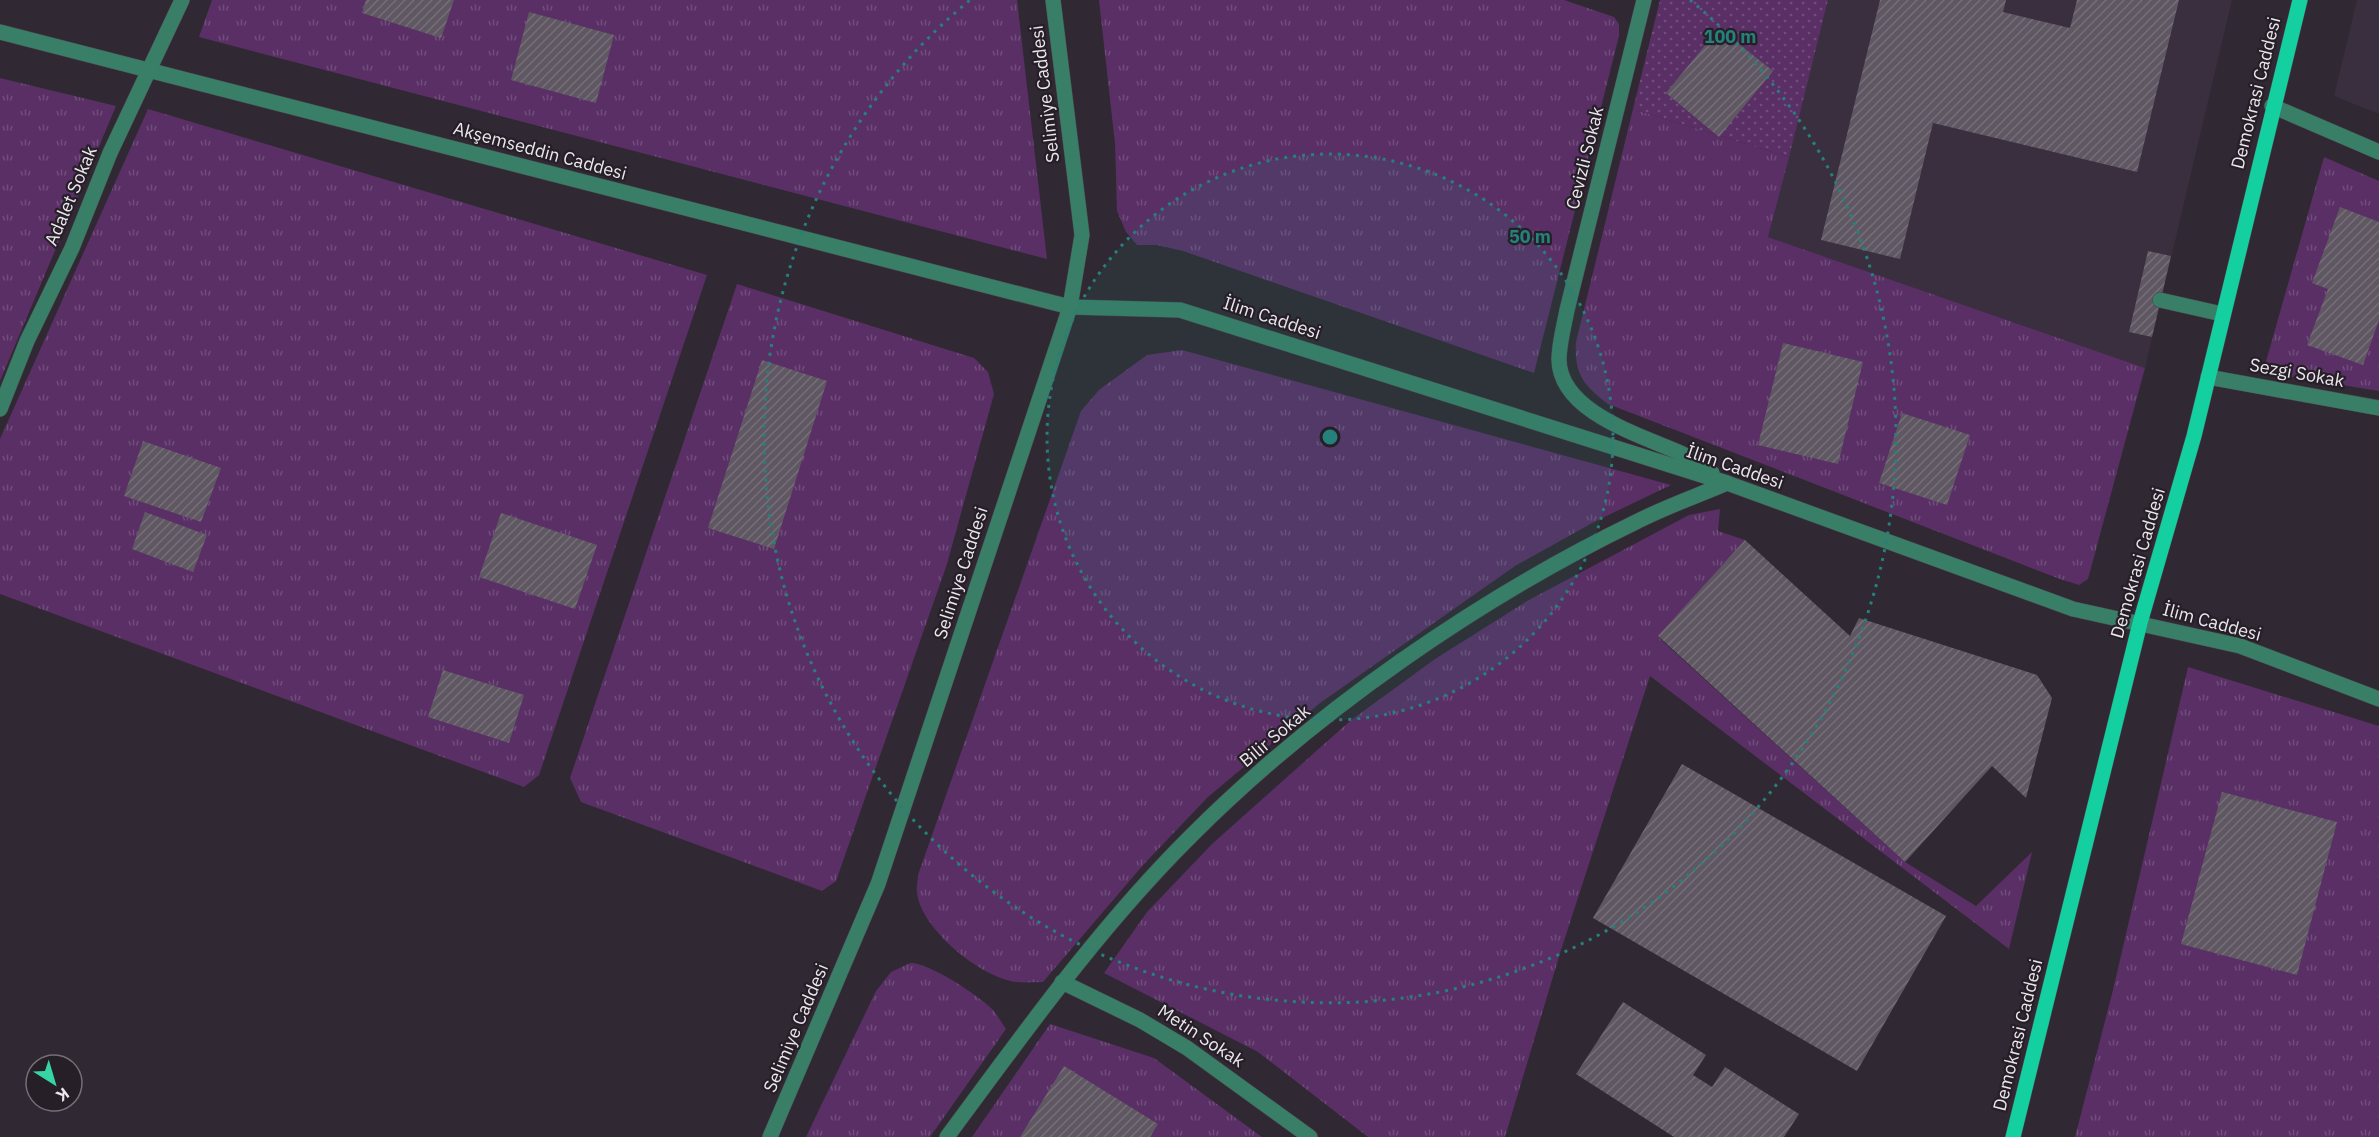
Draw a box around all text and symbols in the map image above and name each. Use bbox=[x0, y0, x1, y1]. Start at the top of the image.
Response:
street label: Demokrasi Caddesi bbox=[2226, 15, 2286, 171]
street label: Selimiye Caddesi bbox=[1025, 24, 1064, 164]
text: 100 m bbox=[1704, 25, 1756, 48]
street label: Cevizli Sokak bbox=[1561, 104, 1609, 212]
street label: Akşemseddin Caddesi bbox=[451, 116, 629, 185]
street label: Adalet Sokak bbox=[39, 142, 102, 249]
text: 50 m bbox=[1509, 225, 1551, 248]
street label: İlim Caddesi bbox=[1220, 291, 1324, 344]
street label: Sezgi Sokak bbox=[2248, 353, 2347, 392]
centre of rings bbox=[1320, 427, 1340, 447]
street label: İlim Caddesi bbox=[1683, 439, 1787, 494]
street label: Demokrasi Caddesi bbox=[2105, 485, 2170, 641]
street label: Selimiye Caddesi bbox=[928, 504, 993, 642]
street label: İlim Caddesi bbox=[2160, 597, 2264, 646]
street label: Bilir Sokak bbox=[1235, 699, 1315, 772]
street label: Demokrasi Caddesi bbox=[1988, 957, 2048, 1113]
street label: Selimiye Caddesi bbox=[758, 960, 833, 1096]
street label: Metin Sokak bbox=[1154, 999, 1249, 1072]
north arrow bbox=[24, 1053, 84, 1113]
text: K bbox=[53, 1084, 73, 1106]

